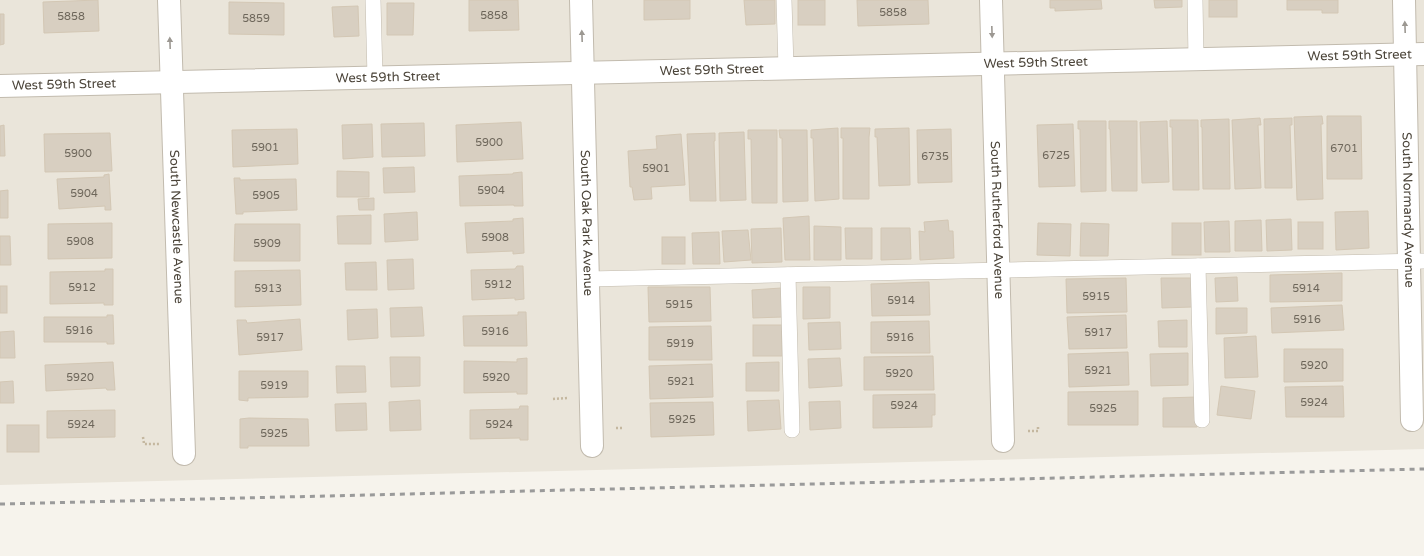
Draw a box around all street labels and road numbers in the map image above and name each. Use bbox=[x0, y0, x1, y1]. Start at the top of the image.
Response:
street label: West 59th Street bbox=[1307, 46, 1412, 65]
street label: West 59th Street bbox=[983, 54, 1088, 72]
street label: West 59th Street bbox=[660, 61, 764, 79]
street label: West 59th Street bbox=[336, 68, 440, 86]
street label: West 59th Street bbox=[12, 75, 116, 94]
street label: South Normandy Avenue bbox=[1399, 132, 1417, 288]
street label: South Rutherford Avenue bbox=[987, 141, 1007, 299]
street label: South Newcastle Avenue bbox=[166, 150, 187, 304]
street label: South Oak Park Avenue bbox=[577, 150, 596, 296]

